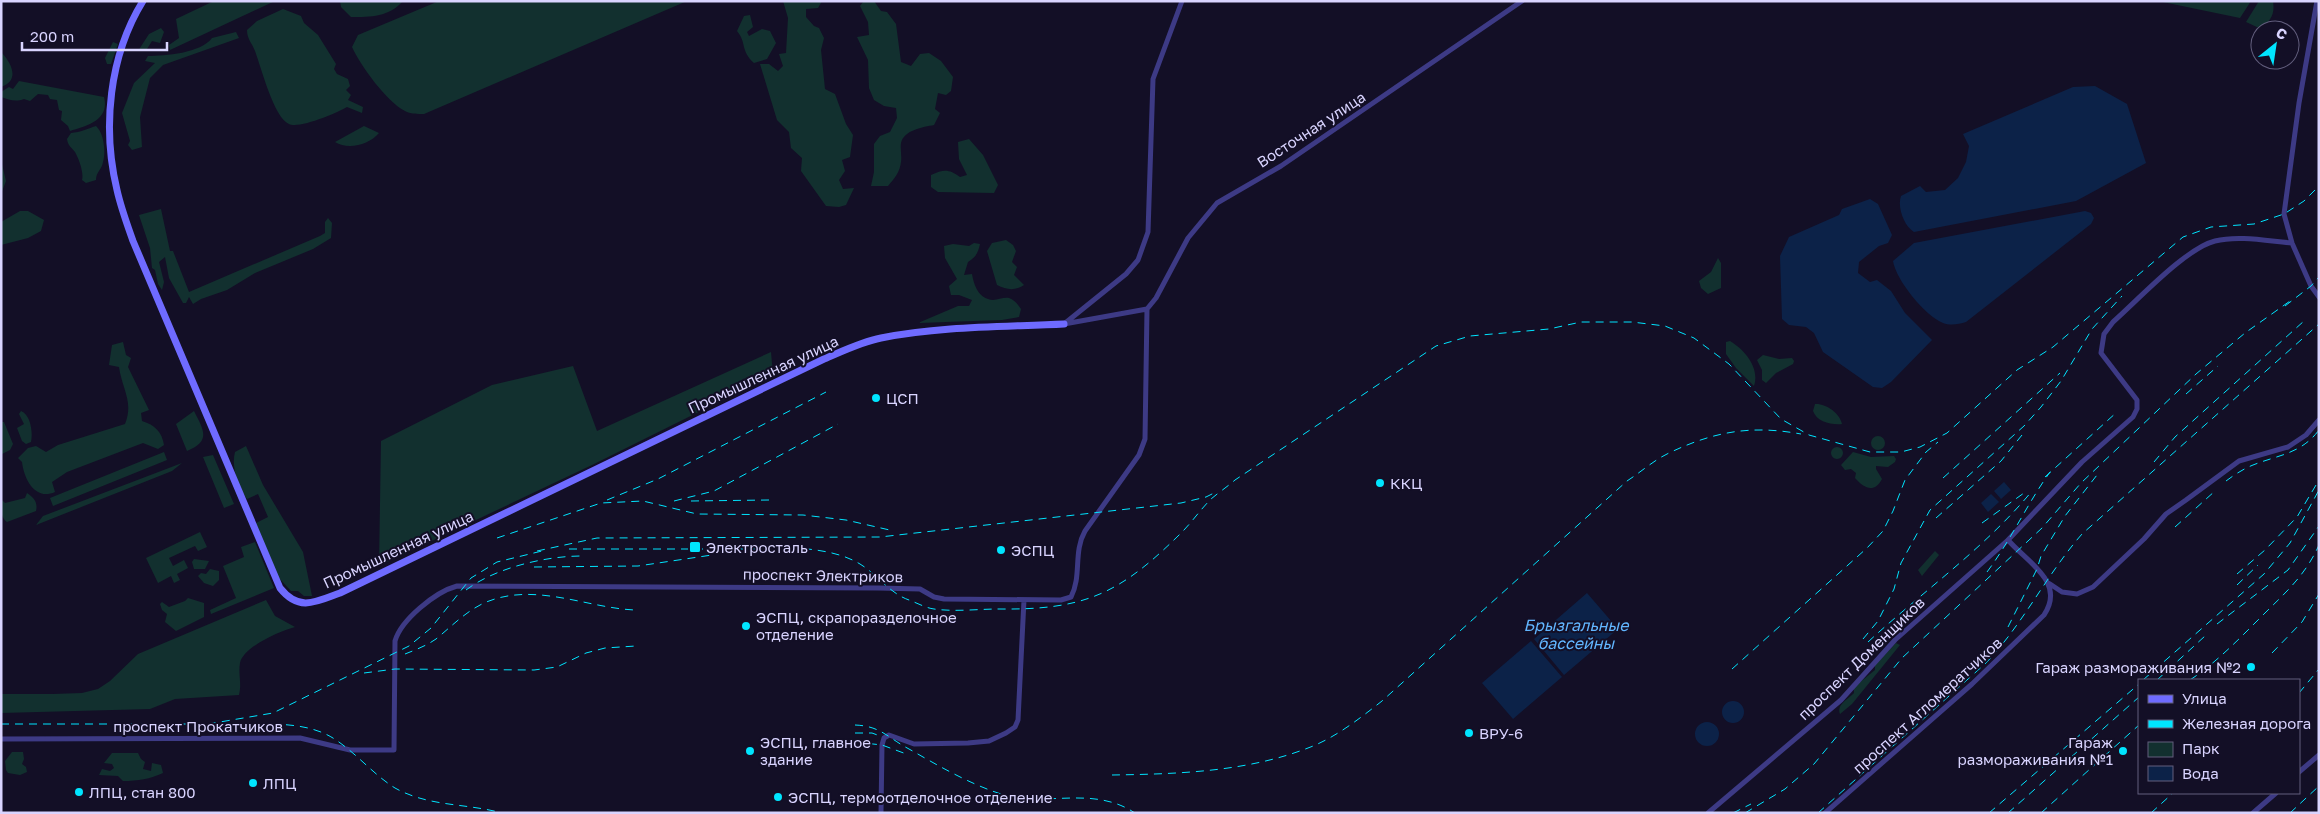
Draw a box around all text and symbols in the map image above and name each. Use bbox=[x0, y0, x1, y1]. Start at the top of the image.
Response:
scale bar bbox=[22, 20, 168, 52]
north arrow bbox=[2250, 20, 2300, 70]
text: С bbox=[2273, 23, 2290, 43]
text: 200 m bbox=[30, 27, 74, 45]
street label: Восточная улица bbox=[1253, 87, 1369, 171]
street label: Промышленная улица bbox=[685, 331, 841, 417]
place label: ЦСП bbox=[886, 389, 919, 407]
marker: ЦСП bbox=[870, 392, 882, 404]
place label: ККЦ bbox=[1390, 474, 1423, 492]
marker: ККЦ bbox=[1374, 477, 1386, 489]
street label: Промышленная улица bbox=[320, 506, 476, 592]
place label: Электросталь bbox=[706, 538, 808, 556]
marker: Электросталь bbox=[688, 540, 702, 554]
place label: ЭСПЦ bbox=[1011, 541, 1055, 559]
marker: ЭСПЦ bbox=[995, 544, 1007, 556]
street label: проспект Электриков bbox=[743, 565, 903, 585]
street label: проспект Доменщиков bbox=[1794, 593, 1928, 723]
place label: ЭСПЦ, скрапоразделочное отделение bbox=[756, 608, 957, 643]
water label: Брызгальные бассейны bbox=[1523, 615, 1630, 653]
marker: ЭСПЦ, скрапоразделочное отделение bbox=[740, 620, 752, 632]
street label: проспект Агломератчиков bbox=[1849, 633, 2005, 777]
place label: Гараж размораживания №2 bbox=[2035, 658, 2241, 676]
marker: Гараж размораживания №2 bbox=[2245, 661, 2257, 673]
legend bbox=[2138, 679, 2300, 794]
text: Улица bbox=[2182, 689, 2227, 707]
text: Железная дорога bbox=[2182, 714, 2311, 732]
street label: проспект Прокатчиков bbox=[113, 717, 283, 735]
place label: ВРУ-6 bbox=[1479, 724, 1523, 742]
marker: ВРУ-6 bbox=[1463, 727, 1475, 739]
place label: ЭСПЦ, главное здание bbox=[760, 733, 871, 768]
place label: Гараж размораживания №1 bbox=[1958, 733, 2113, 768]
text: Парк bbox=[2182, 739, 2220, 757]
marker: ЭСПЦ, главное здание bbox=[744, 745, 756, 757]
marker: Гараж размораживания №1 bbox=[2117, 745, 2129, 757]
text: Вода bbox=[2182, 764, 2219, 782]
place label: ЛПЦ bbox=[263, 774, 297, 792]
marker: ЛПЦ bbox=[247, 777, 259, 789]
place label: ЛПЦ, стан 800 bbox=[89, 783, 196, 801]
marker: ЛПЦ, стан 800 bbox=[73, 786, 85, 798]
place label: ЭСПЦ, термоотделочное отделение bbox=[788, 788, 1053, 806]
marker: ЭСПЦ, термоотделочное отделение bbox=[772, 791, 784, 803]

